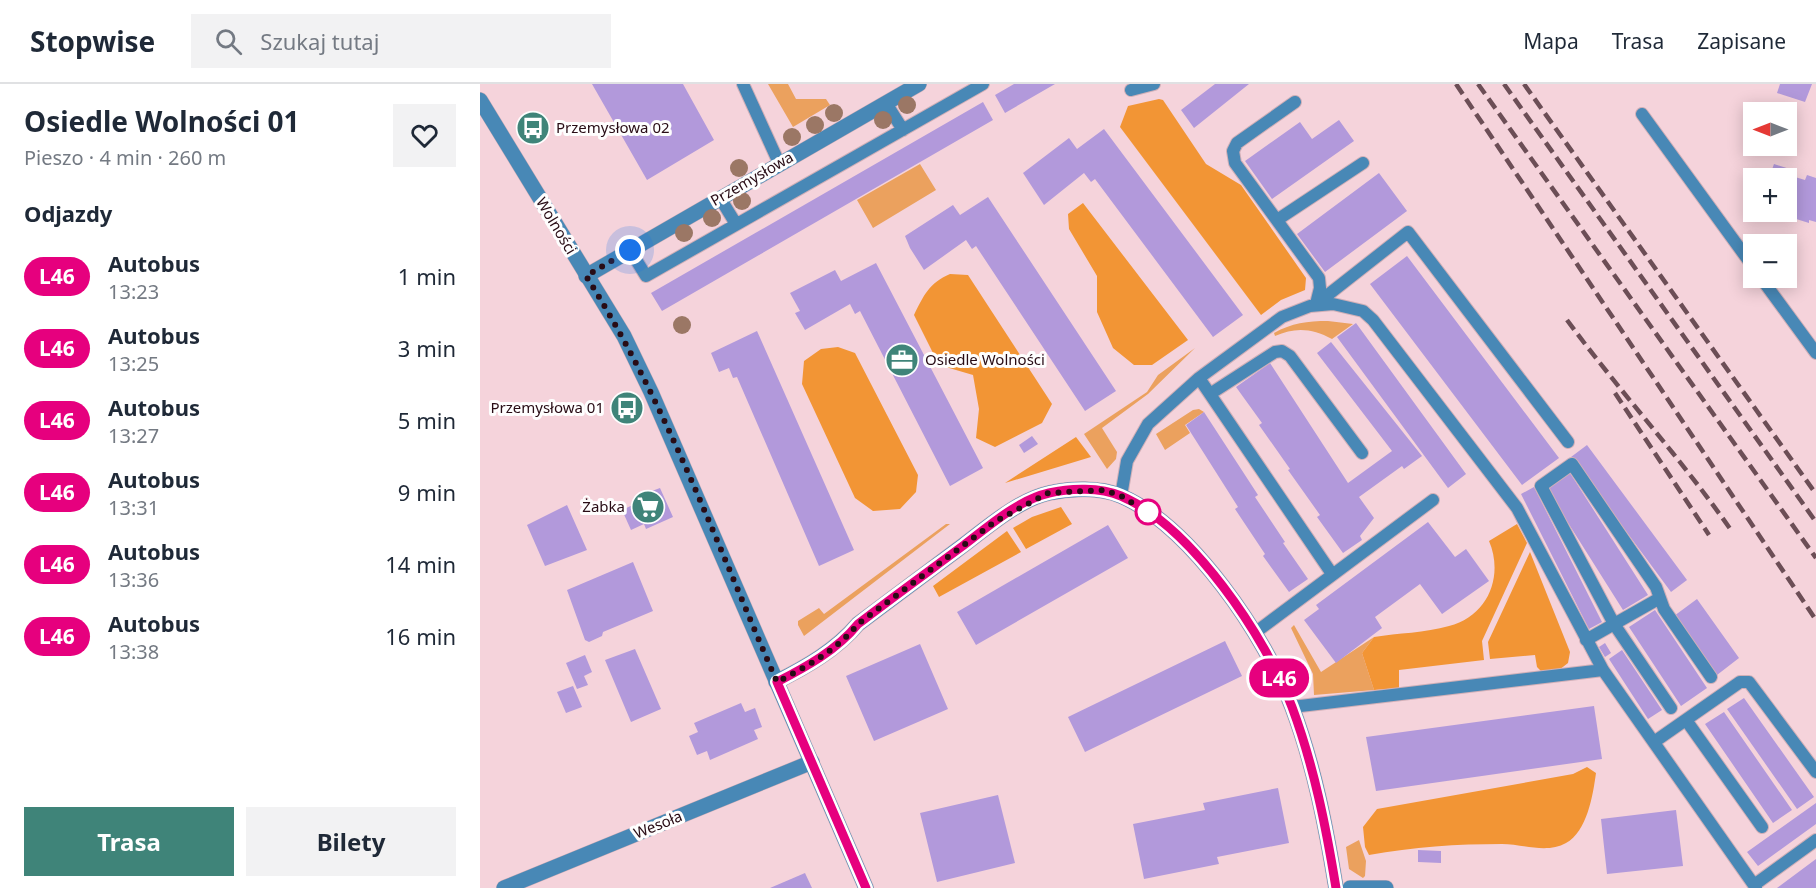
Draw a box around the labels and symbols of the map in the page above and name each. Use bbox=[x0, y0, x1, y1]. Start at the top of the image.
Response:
north arrow bbox=[1743, 102, 1797, 156]
bus stop icon: Przemysłowa 02 bbox=[515, 110, 551, 146]
place label: Przemysłowa 02 bbox=[556, 117, 670, 137]
street label: Przemysłowa bbox=[706, 146, 797, 210]
street label: Wolności bbox=[532, 193, 582, 258]
your location bbox=[615, 235, 645, 265]
office icon: Osiedle Wolności bbox=[884, 342, 920, 378]
place label: Osiedle Wolności bbox=[925, 349, 1045, 369]
bus stop icon: Przemysłowa 01 bbox=[609, 390, 645, 426]
place label: Przemysłowa 01 bbox=[490, 397, 604, 417]
supermarket icon: Żabka bbox=[630, 489, 666, 525]
place label: Żabka bbox=[582, 496, 625, 516]
unlabelled marker bbox=[1135, 499, 1161, 525]
line badge: L46 bbox=[1244, 658, 1314, 698]
street label: Wesoła bbox=[630, 805, 685, 843]

